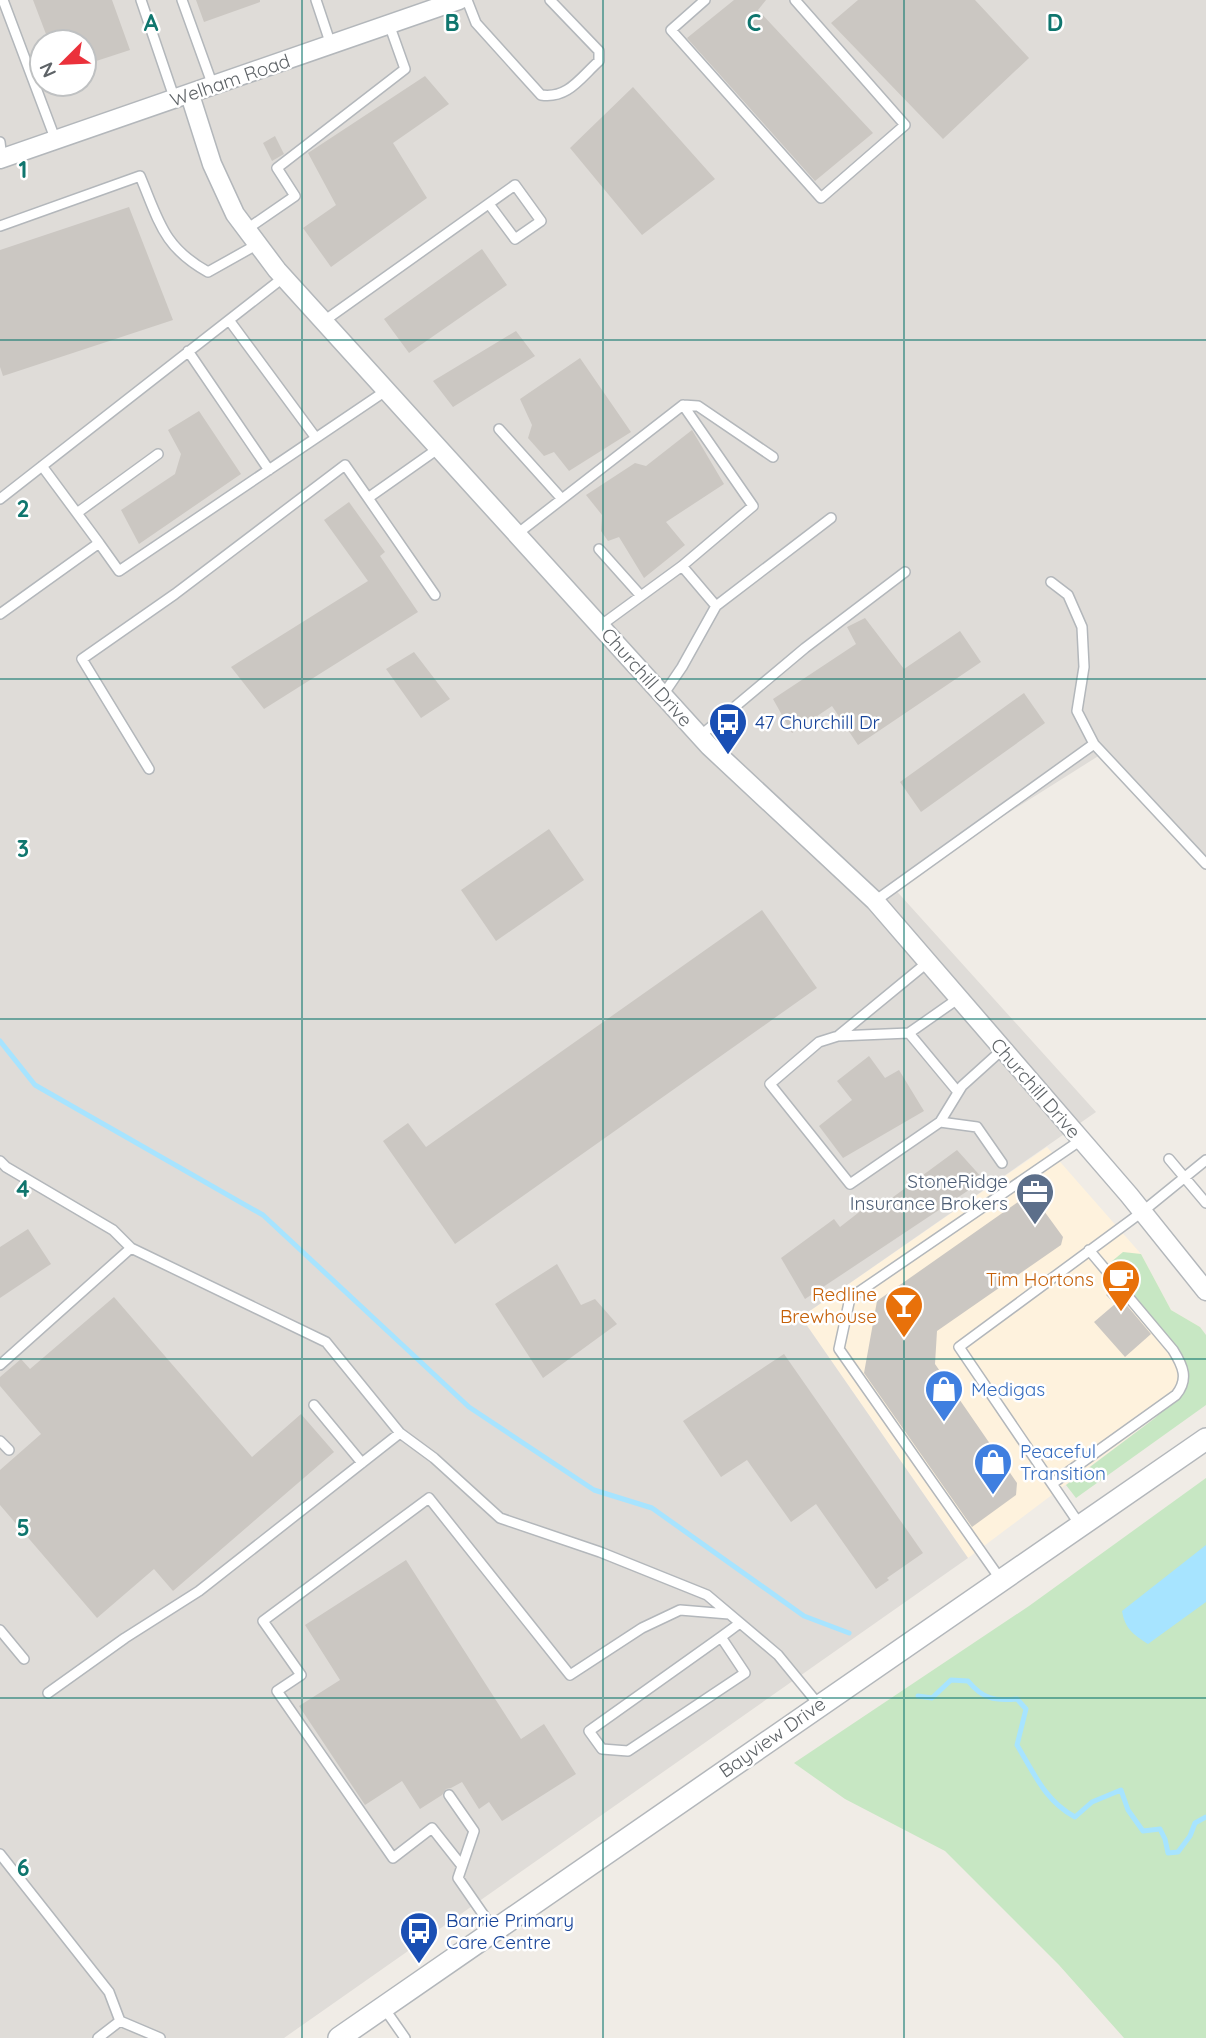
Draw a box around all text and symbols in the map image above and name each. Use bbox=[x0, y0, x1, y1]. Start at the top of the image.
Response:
text: A bbox=[144, 8, 159, 37]
text: B bbox=[444, 8, 460, 37]
text: C bbox=[747, 8, 761, 37]
text: D bbox=[1047, 8, 1063, 37]
north arrow bbox=[28, 28, 98, 98]
street label: Welham Road bbox=[167, 48, 293, 112]
text: N bbox=[34, 59, 61, 81]
text: 1 bbox=[19, 155, 27, 184]
text: 2 bbox=[16, 494, 30, 523]
street label: Churchill Drive bbox=[596, 622, 698, 732]
bus stop icon: 47 Churchill Dr bbox=[707, 701, 749, 756]
place label: 47 Churchill Dr bbox=[755, 710, 881, 734]
text: 3 bbox=[17, 834, 29, 863]
street label: Churchill Drive bbox=[986, 1033, 1086, 1143]
place label: StoneRidge Insurance Brokers bbox=[850, 1169, 1008, 1215]
office icon: StoneRidge Insurance Brokers bbox=[1014, 1171, 1056, 1226]
text: 4 bbox=[16, 1174, 30, 1203]
cafe icon: Tim Hortons bbox=[1100, 1258, 1142, 1313]
place label: Tim Hortons bbox=[986, 1267, 1094, 1291]
place label: Redline Brewhouse bbox=[780, 1282, 877, 1328]
bar icon: Redline Brewhouse bbox=[883, 1284, 925, 1339]
shop icon: Medigas bbox=[923, 1368, 965, 1423]
place label: Medigas bbox=[971, 1377, 1045, 1401]
place label: Peaceful Transition bbox=[1020, 1439, 1106, 1485]
shop icon: Peaceful Transition bbox=[972, 1441, 1014, 1496]
text: 5 bbox=[16, 1513, 30, 1542]
street label: Bayview Drive bbox=[714, 1691, 830, 1783]
text: 6 bbox=[17, 1853, 29, 1882]
place label: Barrie Primary Care Centre bbox=[446, 1908, 574, 1954]
bus stop icon: Barrie Primary Care Centre bbox=[398, 1910, 440, 1965]

